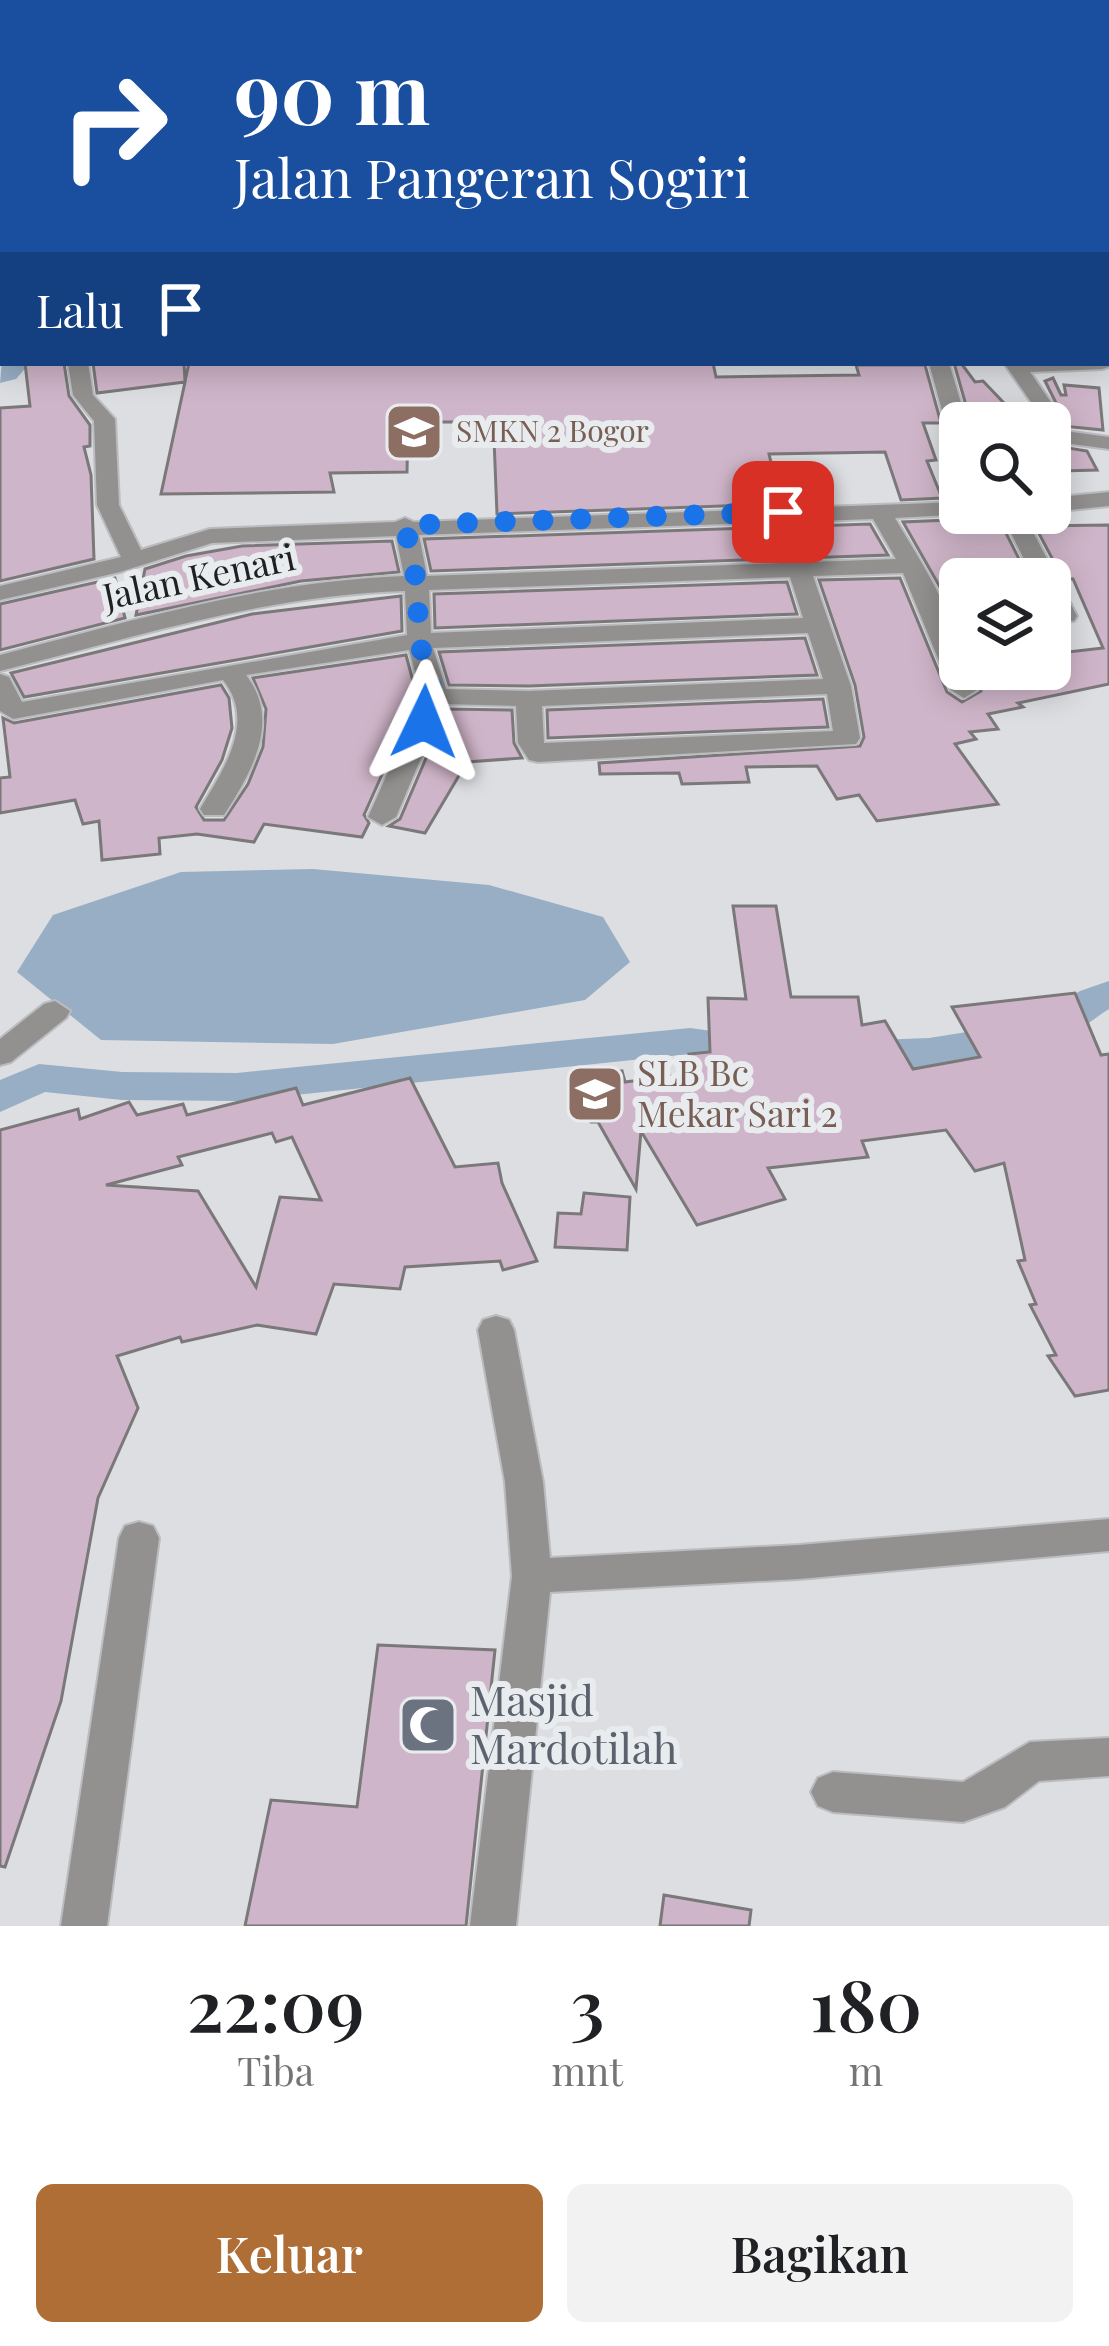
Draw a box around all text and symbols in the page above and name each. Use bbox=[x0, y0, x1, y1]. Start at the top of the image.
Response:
text: 90 m bbox=[234, 34, 430, 146]
icon: right bbox=[36, 48, 192, 204]
text: Jalan Pangeran Sogiri bbox=[234, 141, 750, 213]
icon: arrive bbox=[148, 276, 214, 342]
text: Lalu bbox=[36, 279, 124, 339]
school or university icon: SMKN 2 Bogor bbox=[383, 401, 445, 463]
map controls bbox=[939, 402, 1071, 690]
button: search bbox=[939, 402, 1071, 534]
place label: SMKN 2 Bogor bbox=[456, 410, 649, 450]
pin bbox=[732, 461, 834, 563]
icon: arrive bbox=[750, 479, 816, 545]
street label: Jalan Kenari bbox=[97, 531, 299, 619]
button: layers bbox=[939, 558, 1071, 690]
position arrow bbox=[361, 659, 487, 785]
place label: SLB Bc Mekar Sari 2 bbox=[637, 1047, 838, 1136]
school or university icon: SLB Bc Mekar Sari 2 bbox=[564, 1063, 626, 1125]
place label: Masjid Mardotilah bbox=[470, 1671, 678, 1775]
mosque icon: Masjid Mardotilah bbox=[397, 1694, 459, 1756]
text: 22:09 bbox=[187, 1954, 365, 2050]
text: 3 bbox=[570, 1954, 604, 2050]
text: 180 bbox=[810, 1954, 922, 2050]
text: Tiba bbox=[237, 2044, 314, 2096]
text: mnt bbox=[551, 2044, 623, 2096]
text: m bbox=[849, 2044, 883, 2096]
button: Keluar bbox=[36, 2184, 543, 2322]
button: Bagikan bbox=[567, 2184, 1073, 2322]

